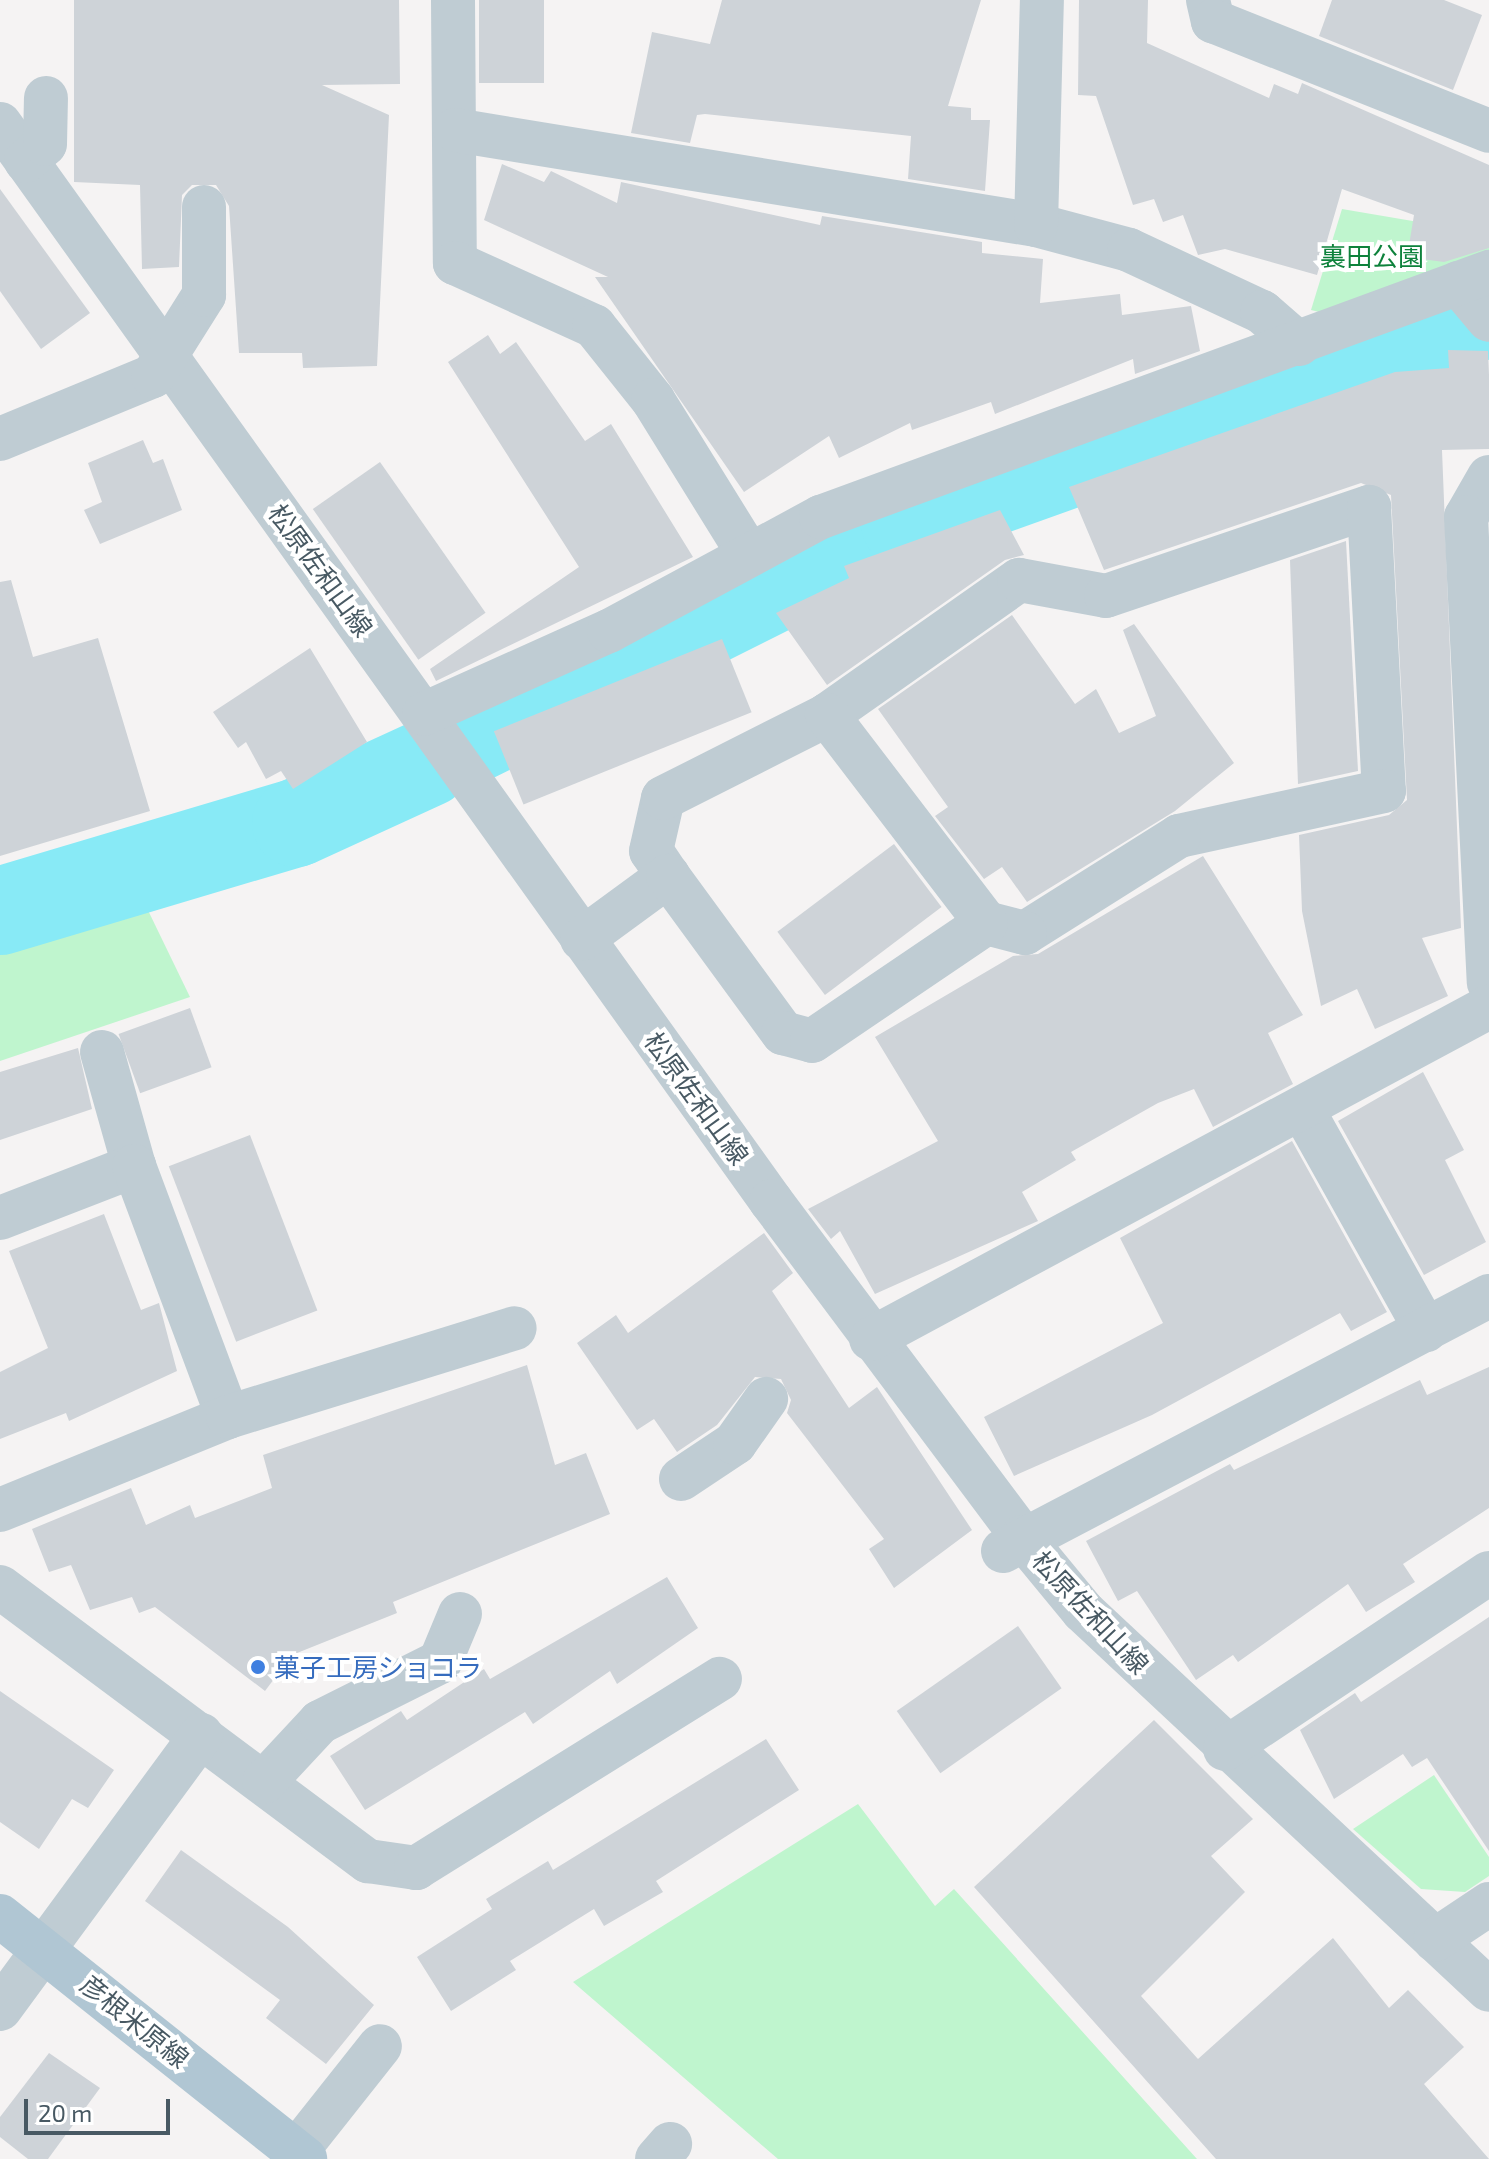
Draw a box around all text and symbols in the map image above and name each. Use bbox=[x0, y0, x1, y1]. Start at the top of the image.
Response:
park label: 裏田公園 bbox=[1320, 240, 1424, 272]
street label: 松原佐和山線 bbox=[263, 498, 379, 642]
street label: 松原佐和山線 bbox=[639, 1026, 755, 1170]
street label: 松原佐和山線 bbox=[1026, 1544, 1156, 1680]
place label: 菓子工房ショコラ bbox=[274, 1651, 482, 1683]
marker: 菓子工房ショコラ bbox=[249, 1658, 267, 1676]
street label: 彦根米原線 bbox=[75, 1968, 195, 2074]
scale bar bbox=[28, 2083, 174, 2133]
text: 20 m bbox=[38, 2098, 92, 2127]

